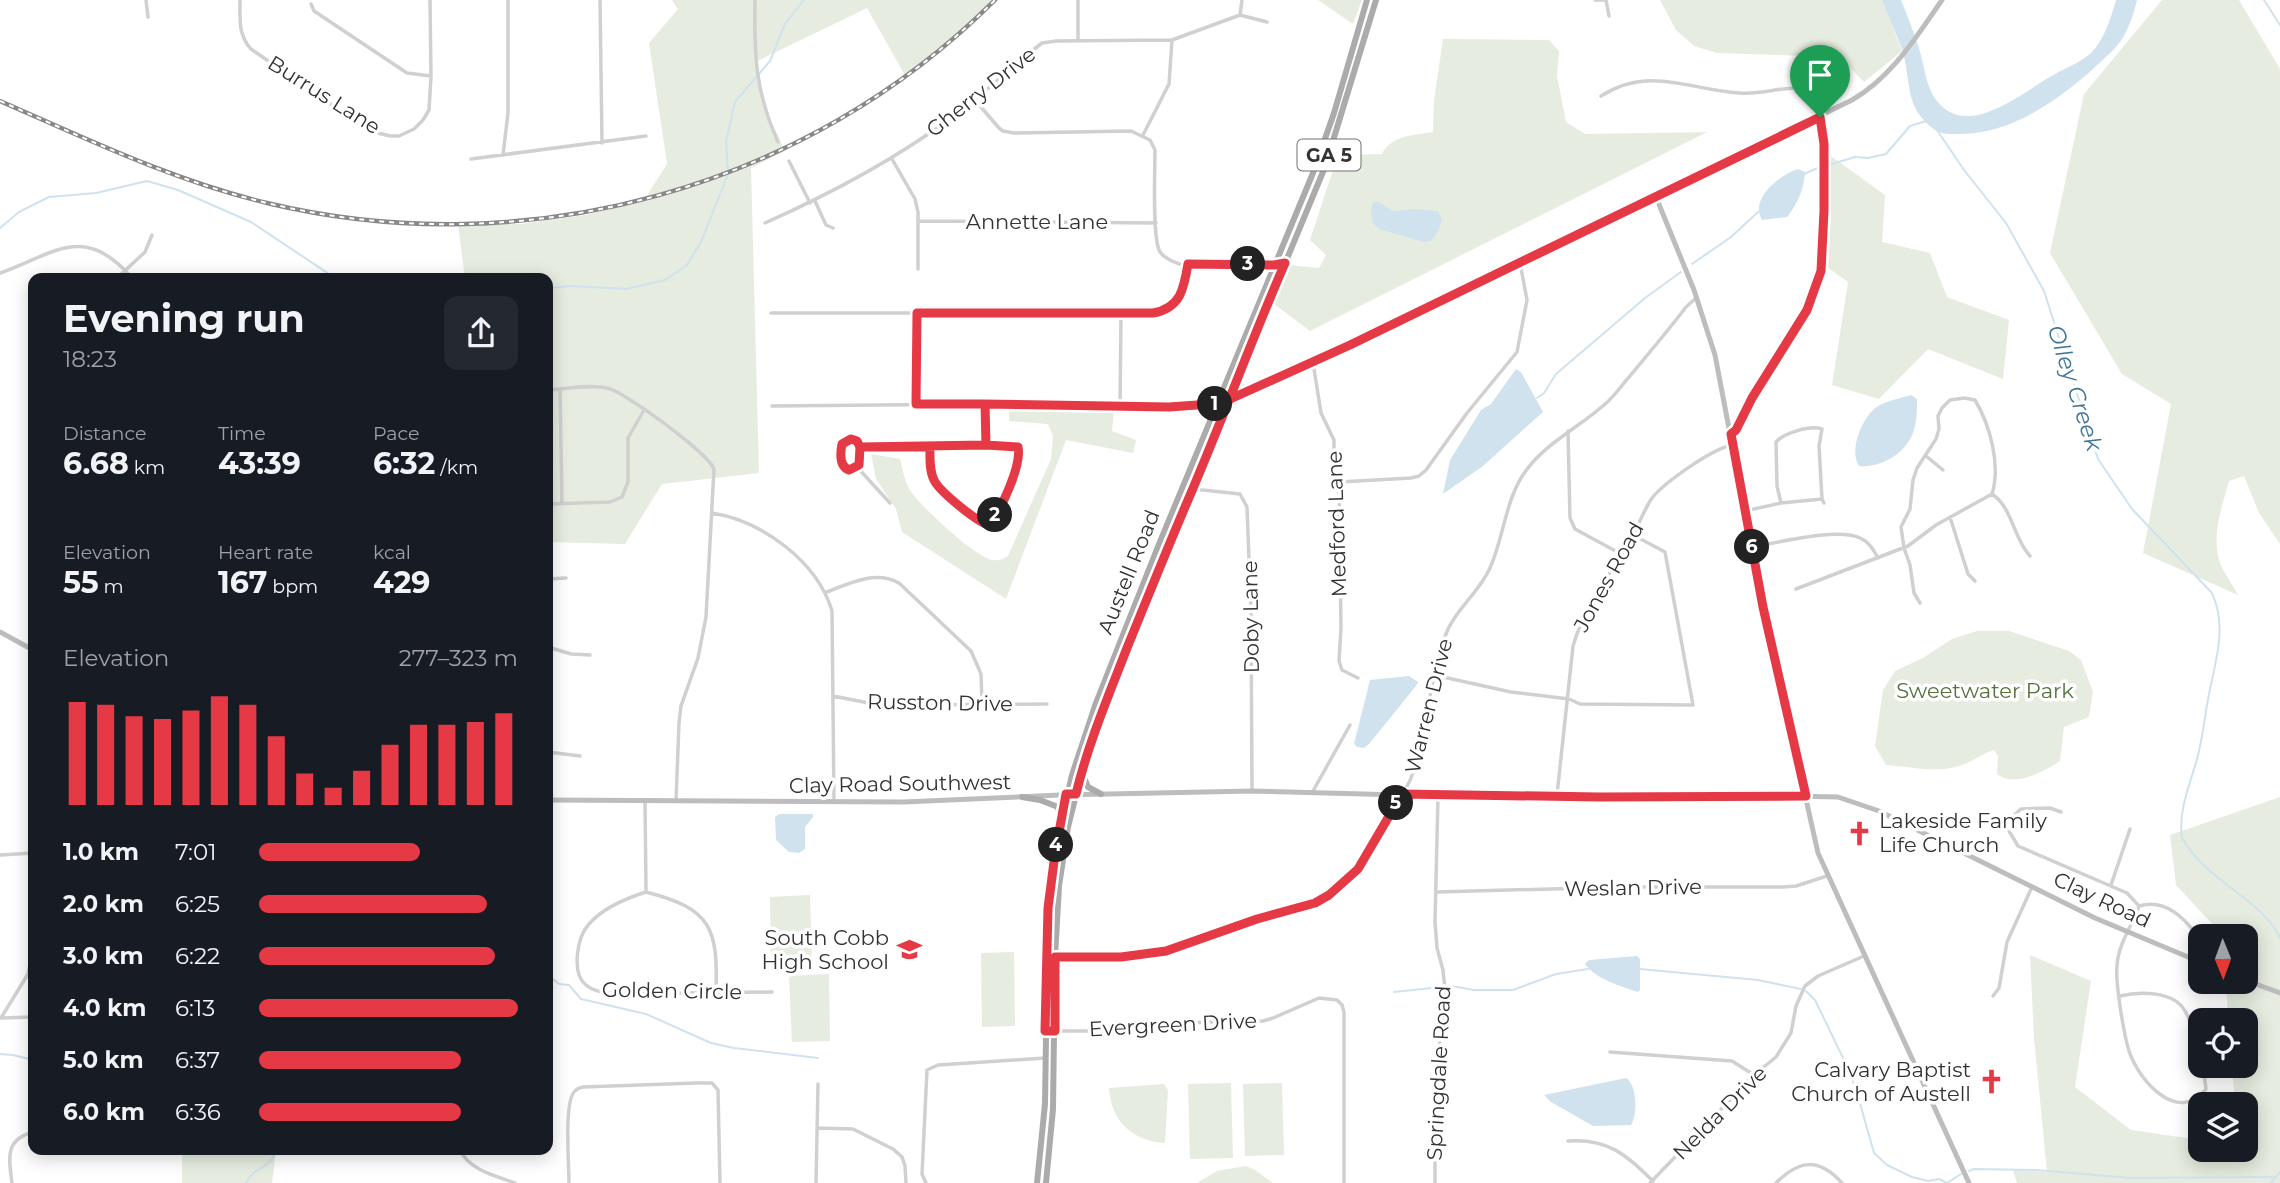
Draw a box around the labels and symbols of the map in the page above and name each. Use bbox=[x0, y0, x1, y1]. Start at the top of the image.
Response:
street label: Gherry Drive bbox=[921, 41, 1040, 142]
pin bbox=[1790, 45, 1850, 117]
street label: Burrus Lane bbox=[263, 50, 385, 139]
road number: GA 5 bbox=[1298, 140, 1360, 170]
street label: Annette Lane bbox=[966, 209, 1108, 234]
pin: 3 bbox=[1230, 246, 1266, 282]
water label: Olley Creek bbox=[2041, 321, 2109, 456]
pin: 1 bbox=[1198, 386, 1232, 422]
street label: Medford Lane bbox=[1321, 450, 1352, 598]
pin: 2 bbox=[978, 498, 1012, 532]
street label: Austell Road bbox=[1092, 506, 1165, 638]
street label: Jones Road bbox=[1568, 518, 1649, 637]
pin: 6 bbox=[1734, 530, 1770, 564]
street label: Doby Lane bbox=[1237, 560, 1264, 674]
street label: Warren Drive bbox=[1400, 636, 1457, 776]
park label: Sweetwater Park bbox=[1896, 678, 2074, 703]
street label: Russton Drive bbox=[867, 689, 1013, 716]
street label: Clay Road Southwest bbox=[789, 769, 1011, 798]
pin: 5 bbox=[1378, 786, 1414, 820]
place label: Lakeside Family Life Church bbox=[1879, 808, 2048, 857]
church icon: Lakeside Family Life Church bbox=[1845, 819, 1873, 847]
pin: 4 bbox=[1038, 828, 1074, 862]
street label: Clay Road bbox=[2050, 866, 2155, 933]
street label: Weslan Drive bbox=[1564, 874, 1702, 901]
north arrow bbox=[2188, 924, 2258, 994]
place label: South Cobb High School bbox=[761, 925, 889, 974]
school or university icon: South Cobb High School bbox=[895, 936, 923, 964]
street label: Golden Circle bbox=[602, 977, 742, 1004]
street label: Springdale Road bbox=[1421, 985, 1456, 1161]
street label: Evergreen Drive bbox=[1088, 1008, 1258, 1041]
place label: Calvary Baptist Church of Austell bbox=[1791, 1057, 1971, 1106]
street label: Nelda Drive bbox=[1667, 1060, 1772, 1165]
church icon: Calvary Baptist Church of Austell bbox=[1977, 1068, 2005, 1096]

